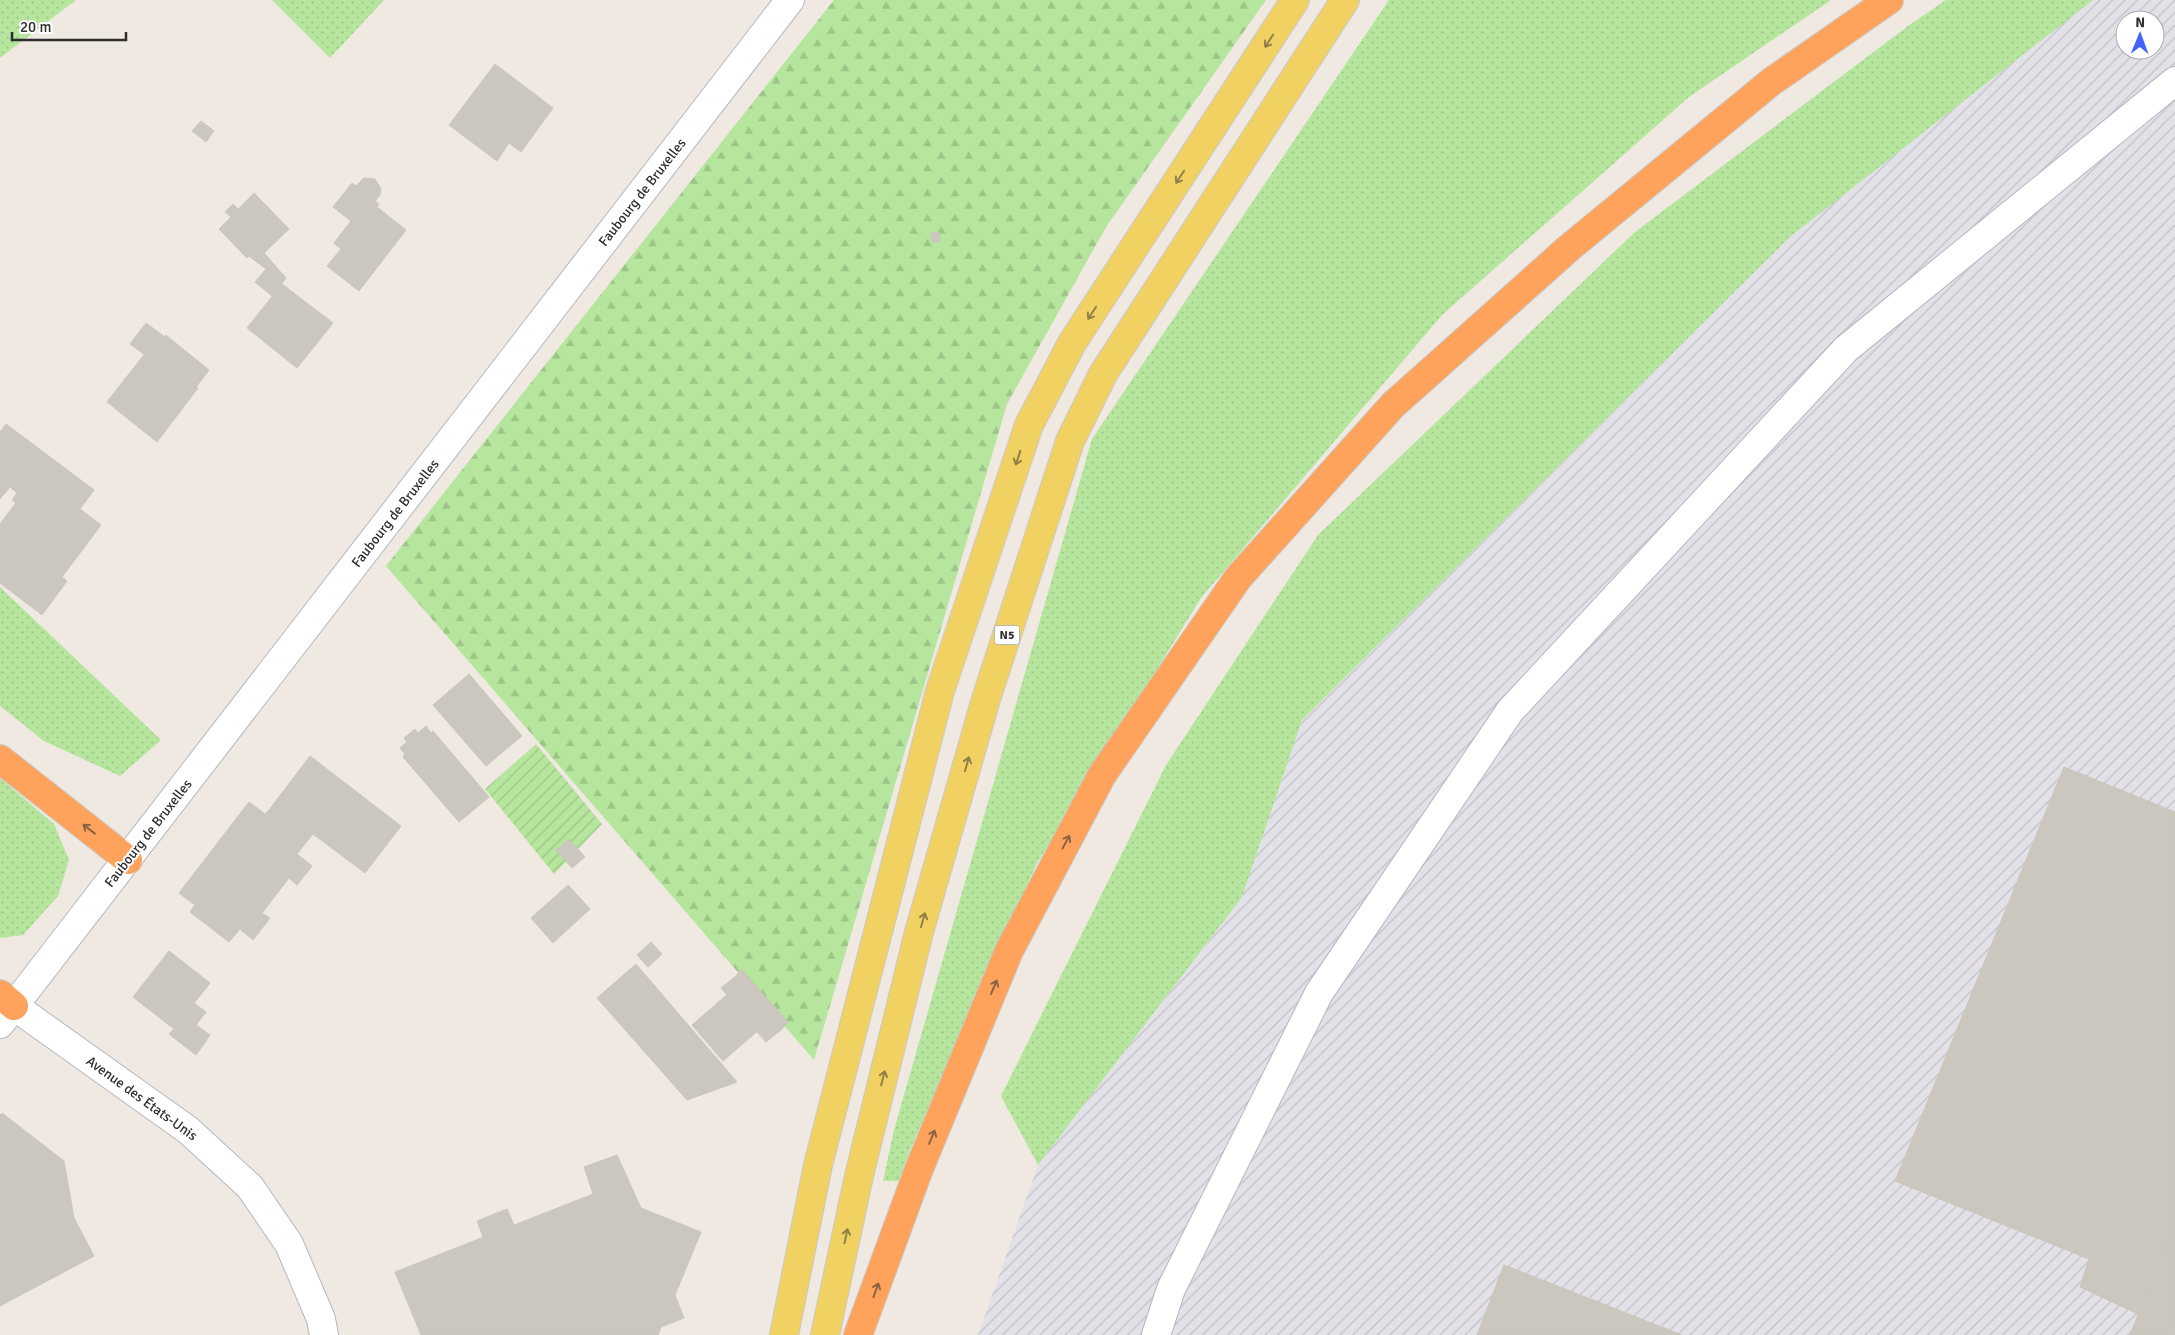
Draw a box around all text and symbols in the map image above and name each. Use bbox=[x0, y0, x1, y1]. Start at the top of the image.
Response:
scale bar bbox=[12, 10, 126, 42]
north arrow bbox=[2115, 10, 2165, 60]
text: N bbox=[2135, 14, 2145, 31]
text: 20 m bbox=[20, 18, 51, 36]
one-way arrow bbox=[1263, 34, 1274, 48]
street label: Faubourg de Bruxelles bbox=[595, 135, 690, 250]
one-way arrow bbox=[1175, 170, 1185, 184]
one-way arrow bbox=[1086, 306, 1096, 320]
one-way arrow bbox=[1013, 449, 1022, 465]
street label: Faubourg de Bruxelles bbox=[348, 456, 443, 571]
road number: N5 bbox=[994, 626, 1020, 644]
one-way arrow bbox=[963, 756, 973, 772]
street label: Faubourg de Bruxelles bbox=[101, 776, 196, 891]
one-way arrow bbox=[83, 824, 96, 835]
one-way arrow bbox=[1061, 834, 1071, 849]
one-way arrow bbox=[918, 913, 928, 929]
one-way arrow bbox=[990, 980, 1000, 995]
street label: Avenue des États-Unis bbox=[83, 1052, 201, 1144]
one-way arrow bbox=[879, 1070, 888, 1086]
one-way arrow bbox=[927, 1130, 937, 1145]
one-way arrow bbox=[842, 1228, 851, 1244]
one-way arrow bbox=[871, 1282, 881, 1298]

